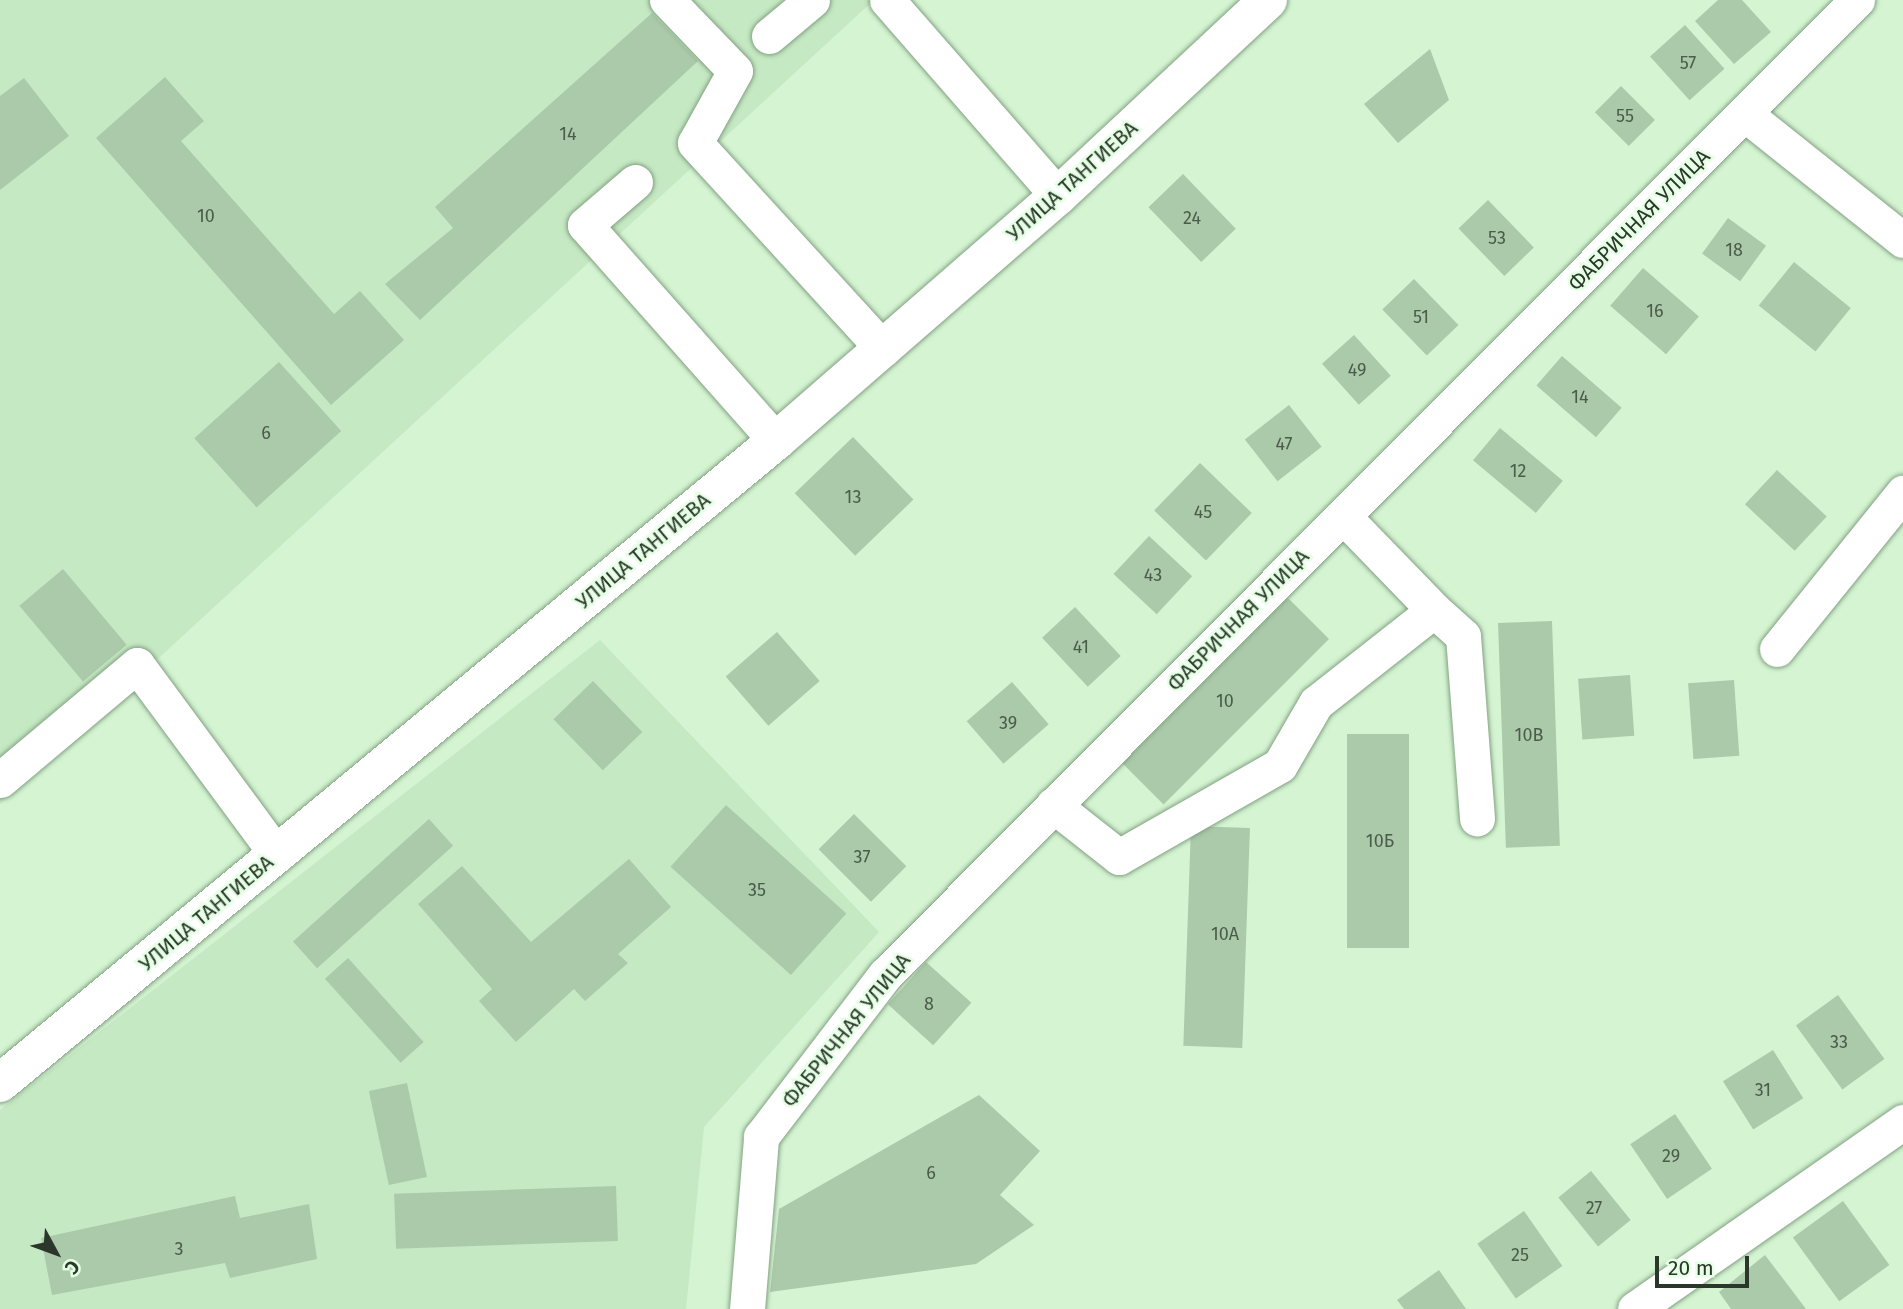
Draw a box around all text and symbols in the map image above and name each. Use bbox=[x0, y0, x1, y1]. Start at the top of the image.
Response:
house number: 57 bbox=[1680, 52, 1696, 74]
house number: 55 bbox=[1616, 105, 1634, 127]
street label: УЛИЦА ТАНГИЕВА bbox=[1001, 116, 1143, 246]
house number: 14 bbox=[559, 123, 577, 145]
street label: ФАБРИЧНАЯ УЛИЦА bbox=[1563, 144, 1715, 296]
house number: 10 bbox=[197, 205, 215, 227]
house number: 24 bbox=[1183, 207, 1201, 229]
house number: 53 bbox=[1488, 227, 1506, 249]
house number: 18 bbox=[1725, 239, 1743, 261]
house number: 16 bbox=[1646, 300, 1664, 322]
house number: 51 bbox=[1413, 306, 1429, 328]
house number: 49 bbox=[1348, 359, 1366, 381]
house number: 14 bbox=[1571, 386, 1589, 408]
house number: 6 bbox=[261, 422, 271, 444]
house number: 47 bbox=[1275, 433, 1293, 455]
house number: 12 bbox=[1510, 460, 1526, 482]
house number: 13 bbox=[845, 486, 861, 508]
street label: УЛИЦА ТАНГИЕВА bbox=[571, 487, 715, 615]
house number: 45 bbox=[1194, 501, 1212, 523]
street label: ФАБРИЧНАЯ УЛИЦА bbox=[1162, 544, 1314, 696]
house number: 43 bbox=[1144, 564, 1162, 586]
house number: 41 bbox=[1073, 636, 1089, 658]
house number: 10 bbox=[1216, 690, 1234, 712]
house number: 39 bbox=[999, 712, 1017, 734]
house number: 10В bbox=[1515, 724, 1543, 746]
house number: 10Б bbox=[1366, 830, 1394, 852]
house number: 37 bbox=[854, 846, 870, 868]
street label: УЛИЦА ТАНГИЕВА bbox=[134, 849, 278, 977]
house number: 35 bbox=[748, 879, 766, 901]
house number: 10А bbox=[1211, 923, 1239, 945]
street label: ФАБРИЧНАЯ УЛИЦА bbox=[776, 948, 916, 1112]
house number: 8 bbox=[924, 993, 934, 1015]
house number: 33 bbox=[1830, 1031, 1848, 1053]
house number: 31 bbox=[1755, 1079, 1771, 1101]
house number: 29 bbox=[1662, 1145, 1680, 1167]
house number: 6 bbox=[926, 1162, 936, 1184]
house number: 27 bbox=[1586, 1197, 1602, 1219]
north arrow bbox=[21, 1218, 91, 1288]
house number: 3 bbox=[175, 1238, 183, 1260]
scale bar bbox=[1658, 1242, 1752, 1286]
house number: 25 bbox=[1511, 1244, 1529, 1266]
text: С bbox=[60, 1255, 84, 1279]
text: 20 m bbox=[1668, 1255, 1714, 1281]

